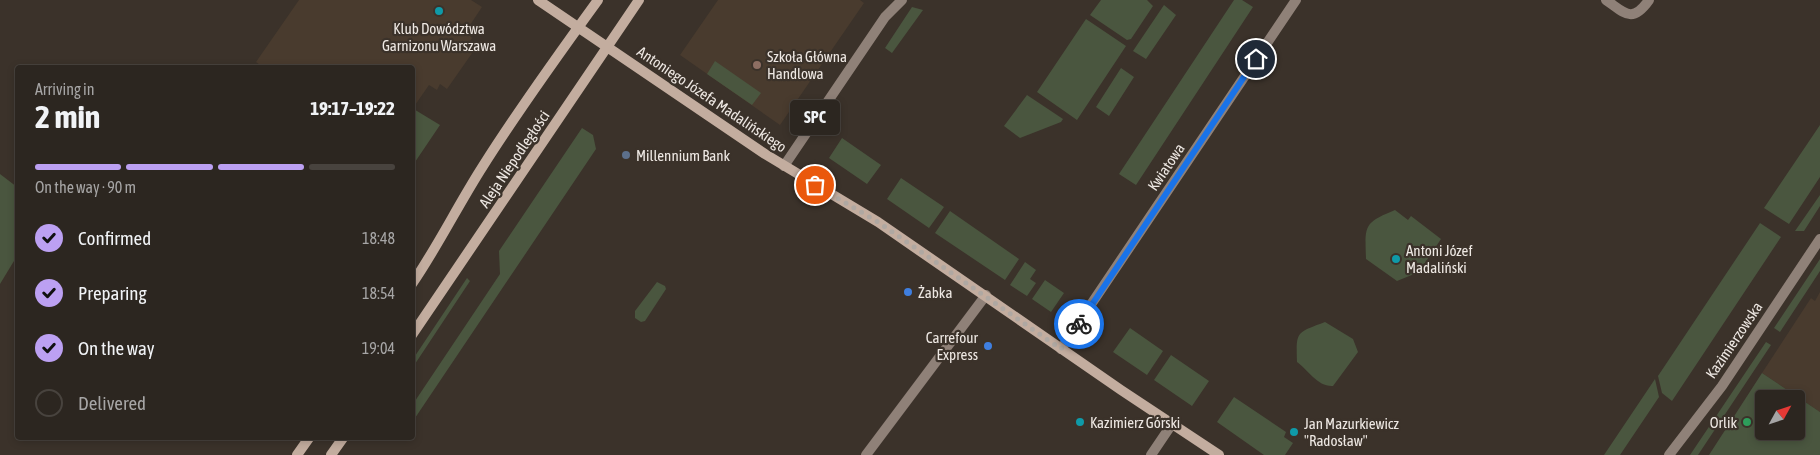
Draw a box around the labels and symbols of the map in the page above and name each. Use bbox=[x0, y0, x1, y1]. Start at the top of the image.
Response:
marker: Klub Dowództwa Garnizonu Warszawa bbox=[433, 5, 445, 17]
place label: Klub Dowództwa Garnizonu Warszawa bbox=[382, 20, 496, 54]
pin bbox=[1235, 38, 1277, 80]
street label: Antoniego Józefa Madalińskiego bbox=[634, 43, 790, 155]
place label: Szkoła Główna Handlowa bbox=[767, 48, 847, 82]
marker: Szkoła Główna Handlowa bbox=[751, 59, 763, 71]
callout: SPC bbox=[790, 100, 840, 135]
street label: Aleja Niepodległości bbox=[475, 107, 553, 211]
street label: Kwiatowa bbox=[1144, 140, 1188, 194]
place label: Millennium Bank bbox=[636, 147, 731, 164]
marker: Millennium Bank bbox=[620, 149, 632, 161]
pin bbox=[794, 164, 836, 206]
place label: Antoni Józef Madaliński bbox=[1406, 242, 1473, 276]
marker: Antoni Józef Madaliński bbox=[1390, 253, 1402, 265]
place label: Żabka bbox=[918, 284, 952, 301]
marker: Żabka bbox=[902, 286, 914, 298]
courier bbox=[1054, 299, 1104, 349]
street label: Kazimierzowska bbox=[1702, 299, 1766, 381]
place label: Carrefour Express bbox=[926, 329, 979, 363]
marker: Carrefour Express bbox=[982, 340, 994, 352]
north arrow bbox=[1755, 390, 1805, 440]
place label: Kazimierz Górski bbox=[1090, 414, 1180, 431]
place label: Orlik bbox=[1710, 414, 1737, 431]
place label: Jan Mazurkiewicz "Radosław" bbox=[1304, 415, 1399, 449]
marker: Kazimierz Górski bbox=[1074, 416, 1086, 428]
marker: Orlik bbox=[1741, 416, 1753, 428]
marker: Jan Mazurkiewicz "Radosław" bbox=[1288, 426, 1300, 438]

